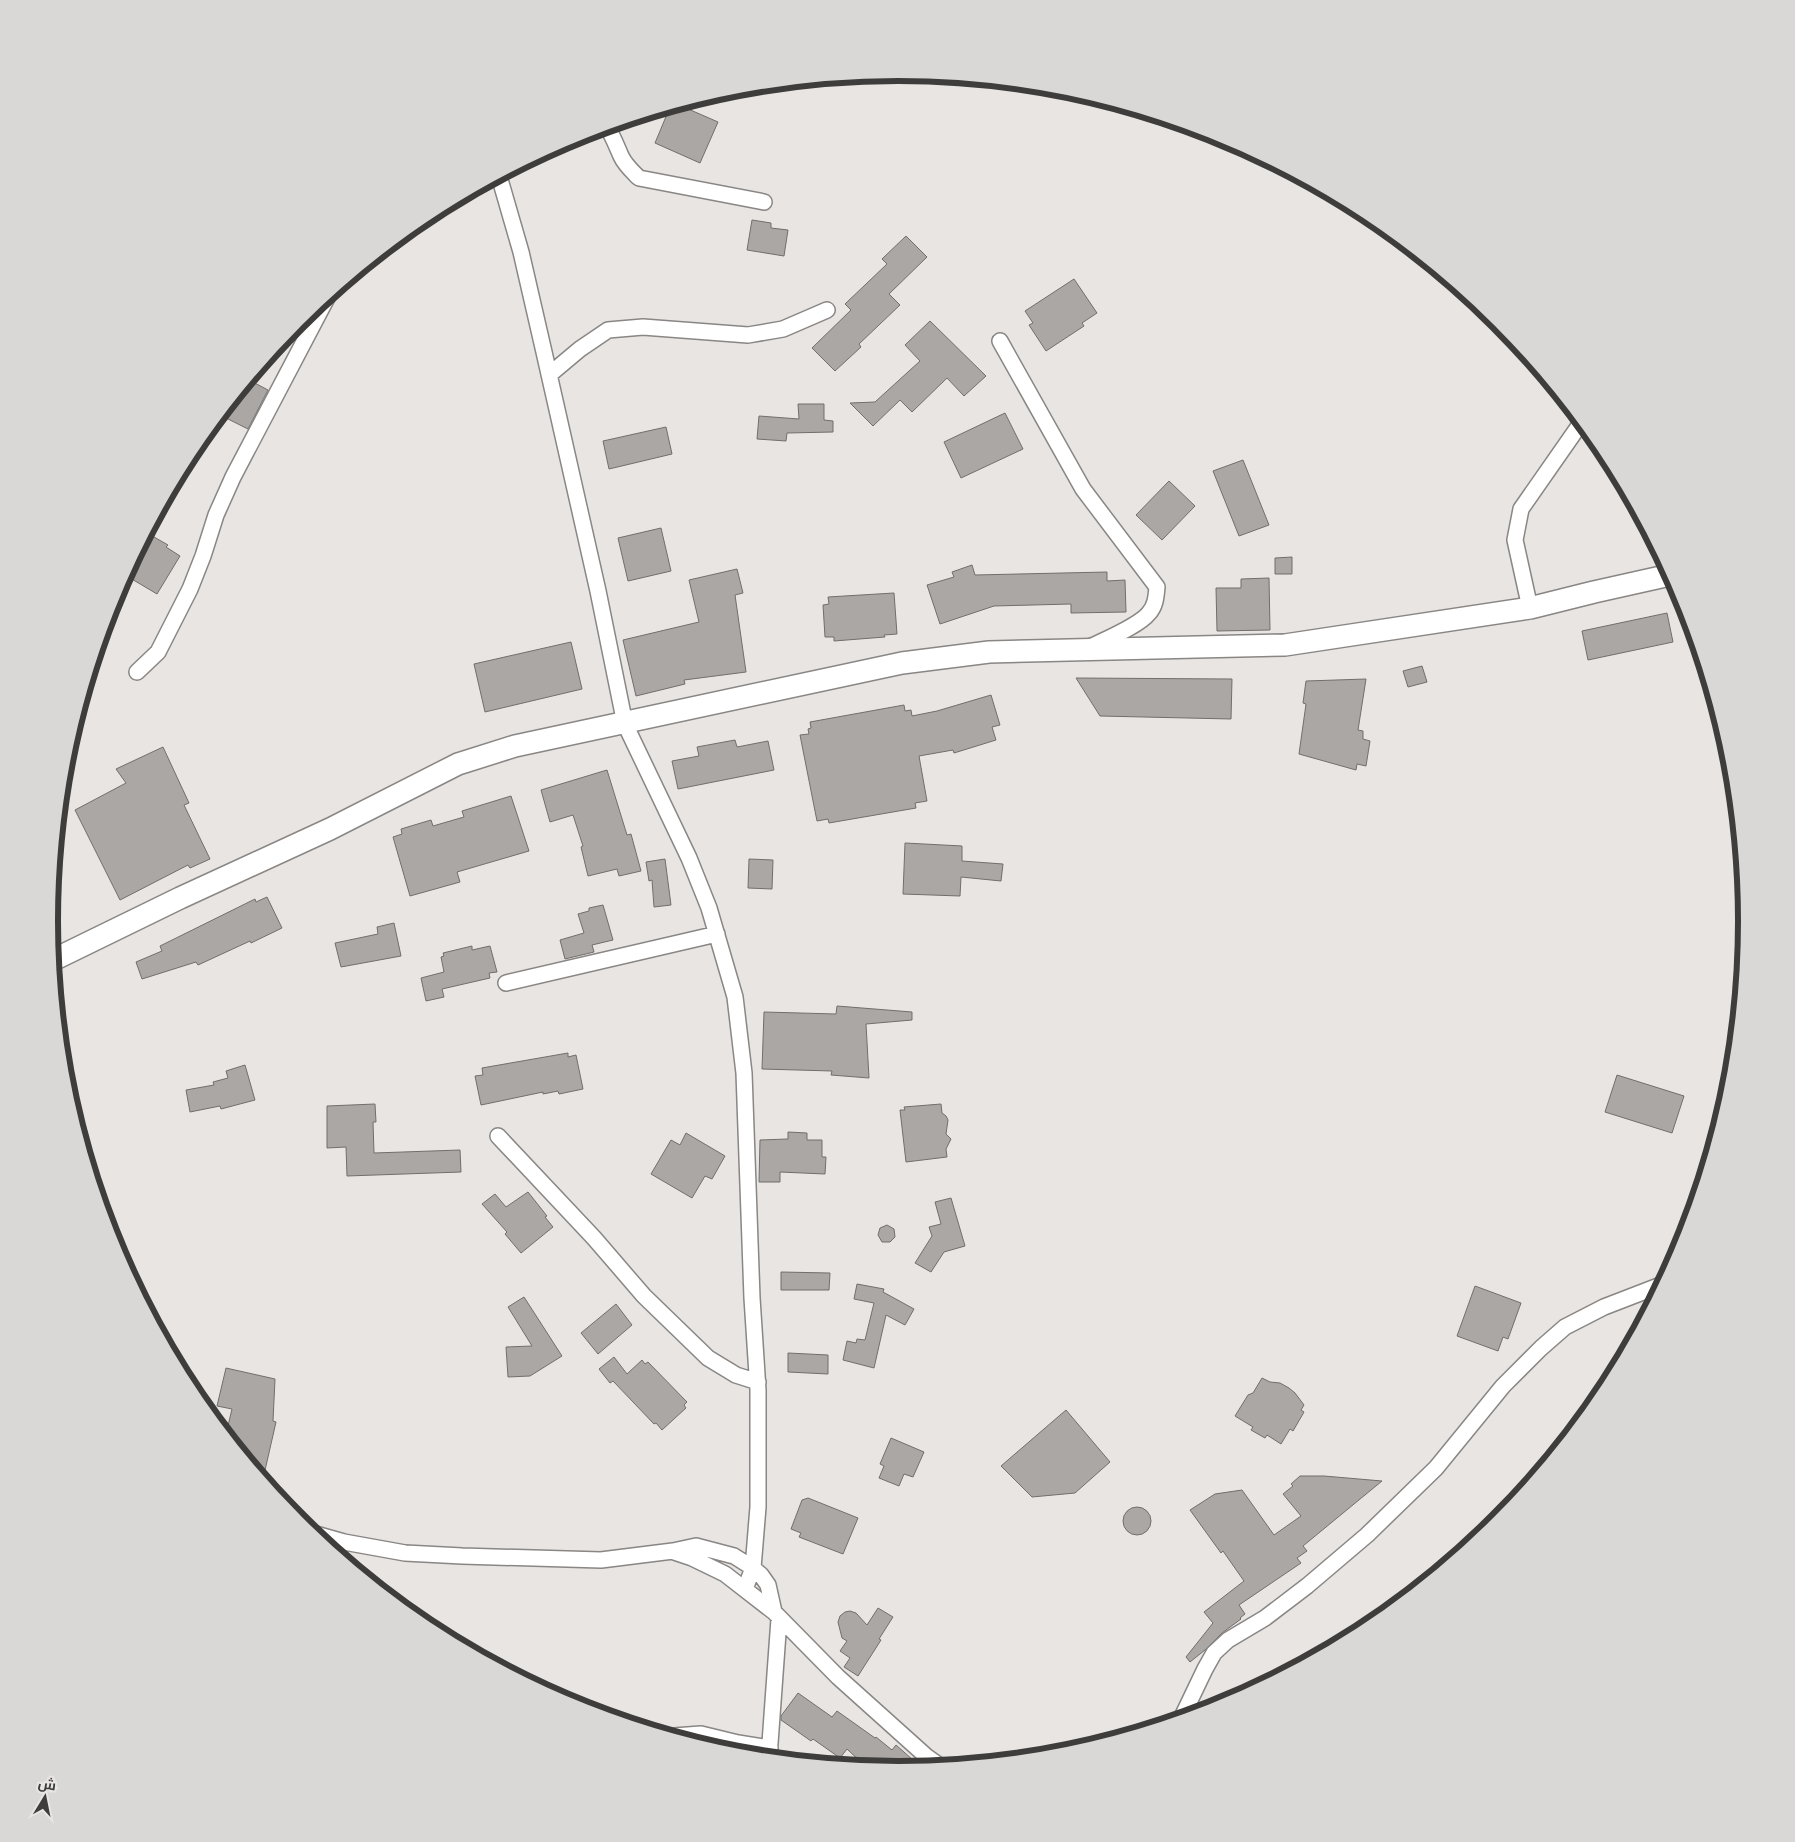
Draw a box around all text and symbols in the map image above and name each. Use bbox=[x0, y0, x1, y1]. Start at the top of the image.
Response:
north arrow bbox=[20, 1772, 70, 1822]
text: ش bbox=[37, 1775, 58, 1795]

